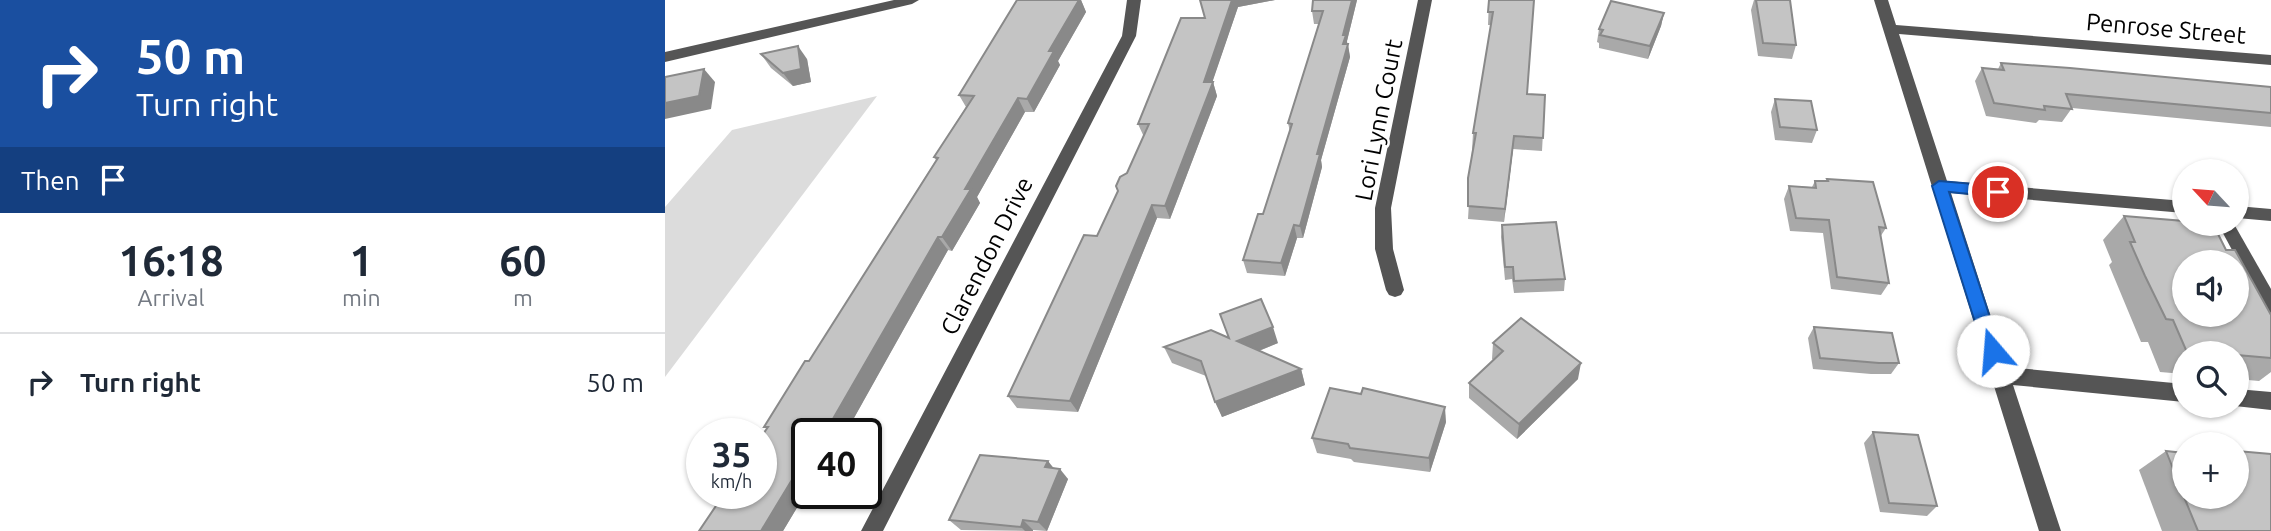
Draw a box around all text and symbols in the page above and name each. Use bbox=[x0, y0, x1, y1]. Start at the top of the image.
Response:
street label: Penrose Street bbox=[2085, 8, 2248, 49]
icon: right bbox=[21, 28, 112, 119]
text: 50 m bbox=[136, 28, 245, 83]
street label: Lori Lynn Court bbox=[1350, 36, 1408, 203]
text: Turn right bbox=[136, 86, 278, 122]
north arrow bbox=[2172, 159, 2249, 236]
map controls bbox=[2172, 159, 2249, 509]
icon: arrive bbox=[94, 161, 132, 199]
pin bbox=[1968, 162, 2028, 222]
text: Then bbox=[21, 166, 80, 195]
street label: Clarendon Drive bbox=[935, 172, 1038, 339]
icon: arrive bbox=[1979, 173, 2017, 211]
text: 16:18 bbox=[118, 237, 224, 284]
text: 1 bbox=[350, 237, 373, 284]
text: 60 bbox=[499, 237, 547, 284]
button: sound bbox=[2172, 250, 2249, 327]
text: Arrival bbox=[138, 285, 205, 310]
text: min bbox=[342, 285, 381, 310]
text: m bbox=[513, 285, 533, 310]
position arrow bbox=[1956, 314, 2030, 388]
button: search bbox=[2172, 341, 2249, 418]
icon: right bbox=[21, 363, 59, 401]
text: Turn right bbox=[80, 368, 201, 397]
text: 50 m bbox=[586, 368, 644, 397]
speed limit sign: 40 bbox=[791, 418, 882, 509]
button: + bbox=[2172, 432, 2249, 509]
text: 35 bbox=[712, 434, 751, 474]
text: km/h bbox=[711, 471, 752, 491]

